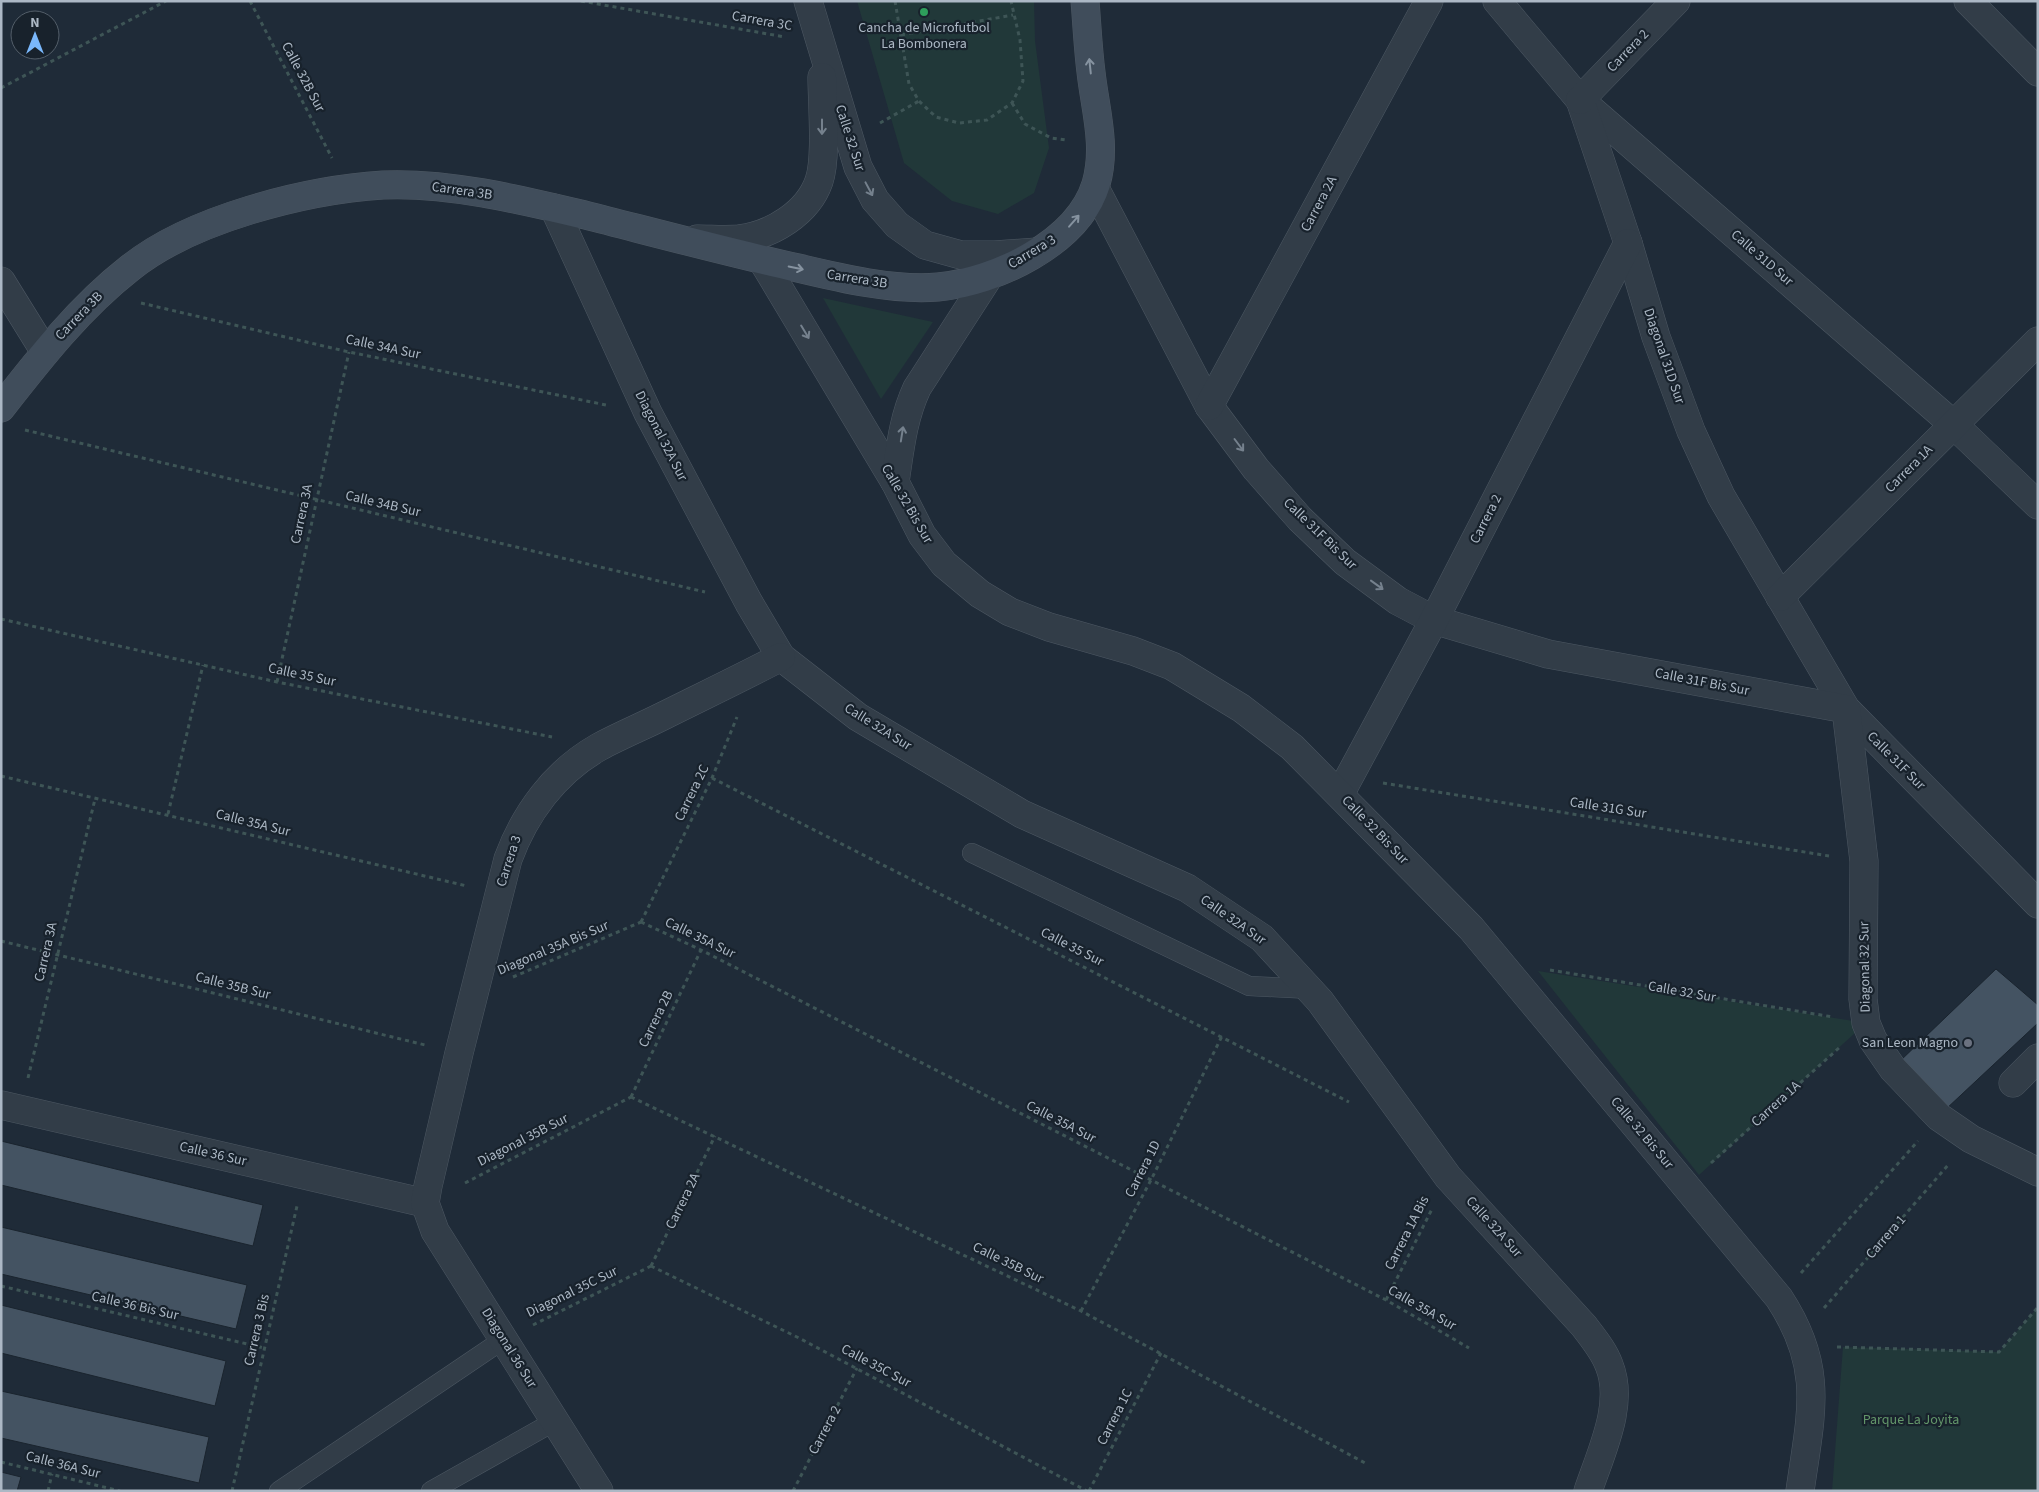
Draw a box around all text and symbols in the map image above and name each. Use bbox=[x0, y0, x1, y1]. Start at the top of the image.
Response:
street label: Carrera 3C bbox=[730, 6, 794, 36]
marker: Cancha de Microfutbol La Bombonera bbox=[918, 6, 930, 18]
north arrow bbox=[10, 10, 60, 60]
text: N bbox=[30, 13, 40, 33]
place label: Cancha de Microfutbol La Bombonera bbox=[858, 18, 990, 54]
street label: Carrera 2 bbox=[1602, 25, 1654, 77]
street label: Calle 32B Sur bbox=[276, 38, 330, 116]
one-way arrow bbox=[1085, 58, 1095, 74]
street label: Calle 32 Sur bbox=[830, 102, 870, 174]
one-way arrow bbox=[817, 118, 827, 135]
street label: Carrera 2A bbox=[1296, 172, 1342, 235]
street label: Carrera 3B bbox=[430, 177, 494, 205]
one-way arrow bbox=[865, 181, 874, 196]
one-way arrow bbox=[1068, 214, 1080, 227]
street label: Calle 31D Sur bbox=[1726, 225, 1798, 291]
street label: Carrera 3 bbox=[1004, 230, 1060, 274]
one-way arrow bbox=[788, 264, 804, 273]
street label: Carrera 3B bbox=[825, 264, 889, 294]
street label: Carrera 3B bbox=[51, 287, 107, 345]
street label: Diagonal 31D Sur bbox=[1638, 305, 1690, 407]
one-way arrow bbox=[801, 325, 811, 339]
street label: Calle 34A Sur bbox=[344, 329, 422, 365]
street label: Diagonal 32A Sur bbox=[630, 387, 692, 485]
one-way arrow bbox=[898, 426, 908, 442]
one-way arrow bbox=[1233, 438, 1244, 451]
street label: Carrera 1A bbox=[1881, 440, 1938, 497]
street label: Calle 32 Bis Sur bbox=[876, 460, 938, 548]
street label: Carrera 3A bbox=[286, 482, 318, 546]
street label: Calle 34B Sur bbox=[343, 486, 423, 522]
street label: Carrera 2 bbox=[1465, 491, 1507, 547]
street label: Calle 31F Bis Sur bbox=[1279, 494, 1362, 575]
one-way arrow bbox=[1369, 580, 1383, 590]
street label: Calle 35 Sur bbox=[266, 658, 338, 692]
street label: Calle 31F Bis Sur bbox=[1653, 663, 1751, 701]
street label: Calle 32A Sur bbox=[840, 698, 916, 756]
street label: Calle 31F Sur bbox=[1862, 727, 1930, 795]
street label: Carrera 2C bbox=[670, 761, 714, 825]
street label: Calle 32 Bis Sur bbox=[1337, 791, 1413, 869]
street label: Calle 31G Sur bbox=[1568, 792, 1648, 824]
street label: Calle 35A Sur bbox=[214, 804, 293, 842]
street label: Carrera 3 bbox=[491, 833, 527, 889]
street label: Calle 32A Sur bbox=[1196, 890, 1270, 950]
street label: Calle 35A Sur bbox=[661, 912, 739, 964]
street label: Diagonal 35A Bis Sur bbox=[494, 915, 612, 981]
street label: Carrera 3A bbox=[29, 920, 63, 984]
street label: Diagonal 32 Sur bbox=[1854, 921, 1876, 1013]
street label: Calle 35 Sur bbox=[1037, 923, 1107, 972]
street label: Calle 35B Sur bbox=[193, 967, 273, 1005]
street label: Calle 32 Sur bbox=[1646, 976, 1718, 1008]
street label: Carrera 2B bbox=[634, 987, 678, 1051]
place label: San Leon Magno bbox=[1862, 1033, 1958, 1053]
marker: San Leon Magno bbox=[1962, 1037, 1974, 1049]
street label: Carrera 1A bbox=[1747, 1076, 1805, 1132]
street label: Calle 32 Bis Sur bbox=[1606, 1093, 1678, 1174]
street label: Calle 35A Sur bbox=[1023, 1096, 1100, 1148]
street label: Diagonal 35B Sur bbox=[474, 1108, 572, 1172]
street label: Calle 36 Sur bbox=[177, 1137, 249, 1171]
street label: Carrera 1D bbox=[1120, 1137, 1166, 1201]
street label: Carrera 2A bbox=[661, 1169, 705, 1233]
street label: Carrera 1A Bis bbox=[1380, 1192, 1434, 1274]
street label: Calle 32A Sur bbox=[1461, 1192, 1527, 1262]
street label: Carrera 1 bbox=[1861, 1210, 1911, 1264]
street label: Calle 35B Sur bbox=[969, 1237, 1047, 1289]
street label: Diagonal 35C Sur bbox=[523, 1261, 621, 1323]
street label: Calle 35A Sur bbox=[1384, 1280, 1460, 1336]
street label: Calle 36 Bis Sur bbox=[89, 1286, 181, 1326]
street label: Carrera 3 Bis bbox=[239, 1292, 275, 1368]
street label: Diagonal 36 Sur bbox=[476, 1304, 542, 1392]
street label: Calle 35C Sur bbox=[837, 1339, 915, 1393]
street label: Carrera 1C bbox=[1092, 1385, 1138, 1449]
street label: Carrera 2 bbox=[804, 1402, 846, 1458]
park label: Parque La Joyita bbox=[1863, 1410, 1959, 1430]
street label: Calle 36A Sur bbox=[24, 1446, 103, 1484]

